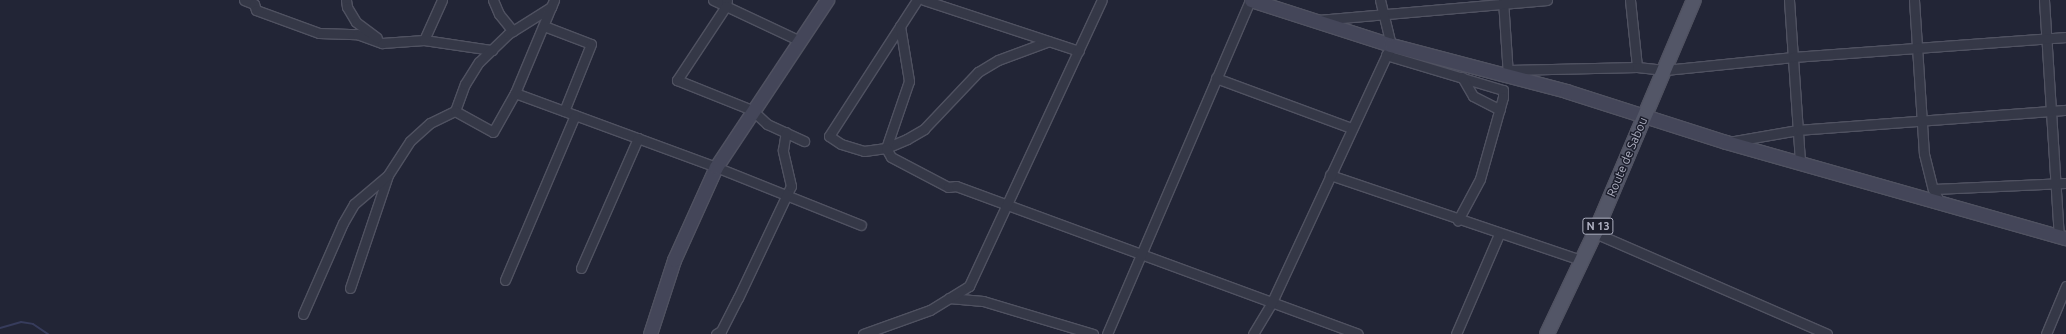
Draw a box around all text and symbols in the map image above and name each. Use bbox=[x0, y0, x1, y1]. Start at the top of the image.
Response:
street label: Route de Sabou bbox=[1604, 115, 1650, 199]
road number: N 13 bbox=[1582, 217, 1614, 235]

